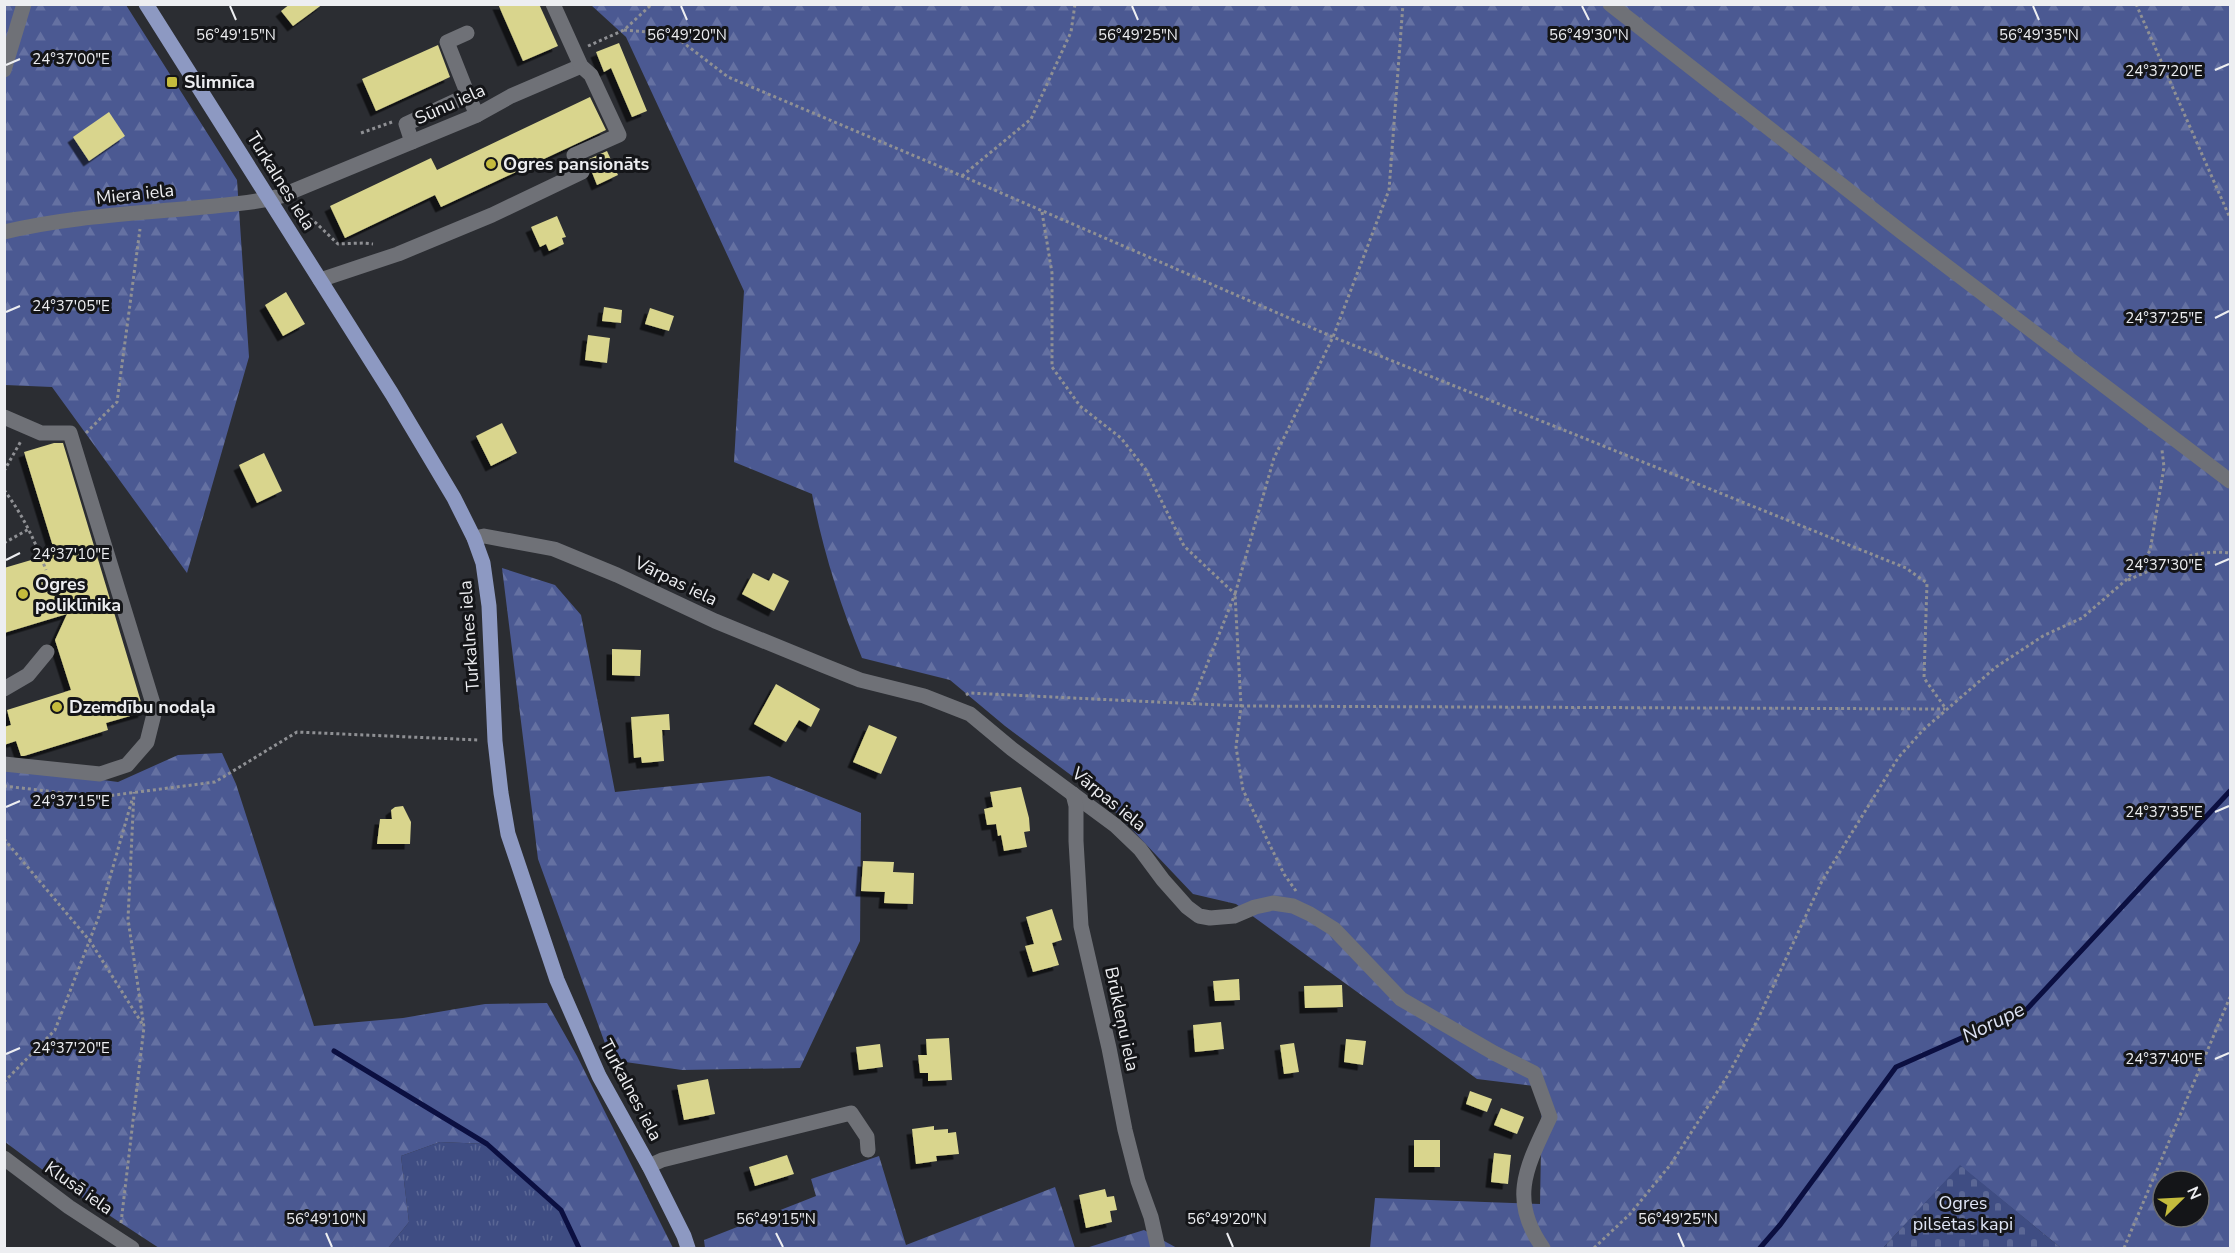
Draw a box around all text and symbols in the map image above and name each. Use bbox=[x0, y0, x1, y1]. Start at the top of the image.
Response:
text: 56°49'15"N bbox=[196, 25, 276, 45]
text: 56°49'20"N bbox=[647, 25, 727, 45]
text: 56°49'25"N bbox=[1098, 25, 1178, 45]
text: 56°49'30"N bbox=[1549, 25, 1629, 45]
text: 56°49'35"N bbox=[1999, 25, 2079, 45]
text: 24°37'00"E bbox=[32, 49, 110, 69]
text: 24°37'20"E bbox=[2125, 61, 2203, 81]
place label: Slimnīca bbox=[184, 70, 255, 94]
marker: Slimnīca bbox=[165, 75, 179, 89]
street label: Sūnu iela bbox=[411, 78, 489, 130]
street label: Turkalnes iela bbox=[241, 127, 321, 235]
place label: Ogres pansionāts bbox=[503, 152, 650, 176]
marker: Ogres pansionāts bbox=[484, 157, 498, 171]
street label: Miera iela bbox=[95, 178, 175, 210]
text: 24°37'05"E bbox=[32, 296, 110, 316]
text: 24°37'25"E bbox=[2125, 308, 2203, 328]
text: 24°37'10"E bbox=[32, 544, 110, 564]
street label: Vārpas iela bbox=[630, 550, 721, 611]
text: 24°37'30"E bbox=[2125, 555, 2203, 575]
place label: Ogres poliklīnika bbox=[35, 572, 121, 617]
street label: Turkalnes iela bbox=[453, 580, 485, 692]
marker: Ogres poliklīnika bbox=[16, 587, 30, 601]
place label: Dzemdību nodaļa bbox=[69, 695, 215, 719]
marker: Dzemdību nodaļa bbox=[50, 700, 64, 714]
street label: Vārpas iela bbox=[1066, 761, 1151, 836]
text: 24°37'15"E bbox=[32, 791, 110, 811]
text: 24°37'35"E bbox=[2125, 802, 2203, 822]
street label: Brūkleņu iela bbox=[1099, 965, 1145, 1073]
water label: Norupe bbox=[1957, 996, 2029, 1049]
street label: Turkalnes iela bbox=[594, 1035, 668, 1145]
text: 24°37'20"E bbox=[32, 1038, 110, 1058]
text: 24°37'40"E bbox=[2125, 1049, 2203, 1069]
street label: Klusā iela bbox=[40, 1156, 118, 1220]
north arrow bbox=[2151, 1169, 2211, 1229]
text: N bbox=[2181, 1183, 2206, 1203]
park label: Ogres pilsētas kapi bbox=[1913, 1191, 2013, 1236]
text: 56°49'10"N bbox=[286, 1209, 366, 1229]
text: 56°49'15"N bbox=[736, 1209, 816, 1229]
text: 56°49'20"N bbox=[1187, 1209, 1267, 1229]
text: 56°49'25"N bbox=[1638, 1209, 1718, 1229]

